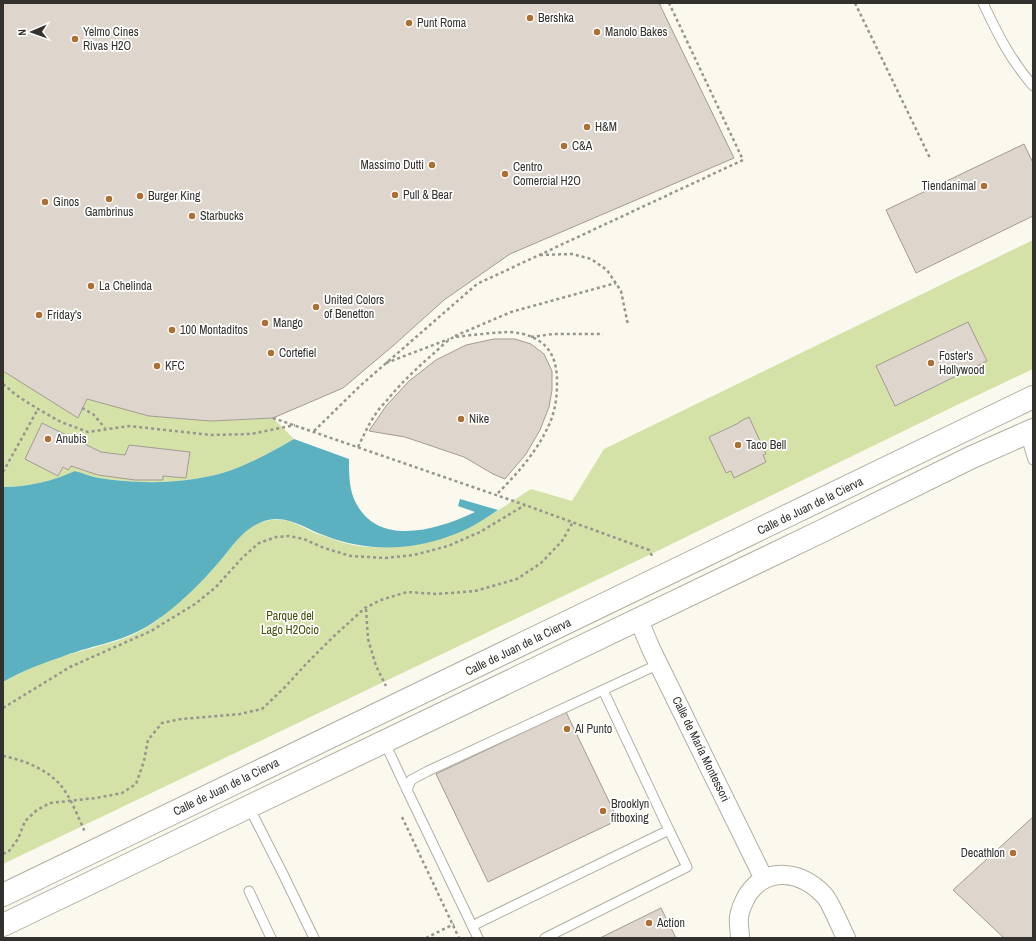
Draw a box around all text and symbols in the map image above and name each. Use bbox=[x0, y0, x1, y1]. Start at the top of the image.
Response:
place label: Bershka bbox=[538, 10, 575, 26]
north arrow bbox=[12, 12, 52, 52]
marker: Bershka bbox=[525, 13, 535, 23]
place label: Punt Roma bbox=[417, 15, 467, 31]
marker: Punt Roma bbox=[404, 18, 414, 28]
place label: Yelmo Cines Rivas H2O bbox=[83, 24, 139, 54]
place label: Manolo Bakes bbox=[605, 24, 667, 40]
marker: Manolo Bakes bbox=[592, 27, 602, 37]
text: N bbox=[15, 29, 29, 36]
marker: Yelmo Cines Rivas H2O bbox=[70, 34, 80, 44]
place label: H&M bbox=[595, 119, 617, 135]
marker: H&M bbox=[582, 122, 592, 132]
place label: C&A bbox=[572, 138, 593, 154]
marker: C&A bbox=[559, 141, 569, 151]
place label: Massimo Dutti bbox=[361, 157, 424, 173]
place label: Centro Comercial H2O bbox=[513, 159, 581, 189]
marker: Massimo Dutti bbox=[427, 160, 437, 170]
marker: Centro Comercial H2O bbox=[500, 169, 510, 179]
place label: Tiendanimal bbox=[922, 178, 976, 194]
marker: Tiendanimal bbox=[979, 181, 989, 191]
place label: Pull & Bear bbox=[403, 187, 453, 203]
place label: Burger King bbox=[148, 188, 201, 204]
marker: Pull & Bear bbox=[390, 190, 400, 200]
marker: Burger King bbox=[135, 191, 145, 201]
place label: Ginos bbox=[53, 194, 79, 210]
marker: Gambrinus bbox=[104, 194, 114, 204]
marker: Ginos bbox=[40, 197, 50, 207]
place label: Gambrinus bbox=[85, 204, 133, 220]
place label: Starbucks bbox=[200, 208, 244, 224]
marker: Starbucks bbox=[187, 211, 197, 221]
place label: La Chelinda bbox=[99, 278, 153, 294]
marker: La Chelinda bbox=[86, 281, 96, 291]
place label: United Colors of Benetton bbox=[324, 292, 384, 322]
marker: United Colors of Benetton bbox=[311, 302, 321, 312]
place label: Friday's bbox=[47, 307, 82, 323]
marker: Friday's bbox=[34, 310, 44, 320]
place label: Mango bbox=[273, 315, 303, 331]
marker: Mango bbox=[260, 318, 270, 328]
place label: 100 Montaditos bbox=[180, 322, 248, 338]
marker: 100 Montaditos bbox=[167, 325, 177, 335]
place label: Cortefiel bbox=[279, 345, 316, 361]
marker: Cortefiel bbox=[266, 348, 276, 358]
place label: Foster's Hollywood bbox=[939, 348, 984, 378]
place label: KFC bbox=[165, 358, 185, 374]
marker: Foster's Hollywood bbox=[926, 358, 936, 368]
marker: KFC bbox=[152, 361, 162, 371]
place label: Nike bbox=[469, 411, 489, 427]
marker: Nike bbox=[456, 414, 466, 424]
place label: Anubis bbox=[55, 431, 87, 447]
marker: Anubis bbox=[43, 434, 53, 444]
place label: Taco Bell bbox=[746, 437, 786, 453]
marker: Taco Bell bbox=[733, 440, 743, 450]
street label: Calle de Juan de la Cierva bbox=[754, 473, 866, 539]
park label: Parque del Lago H2Ocio bbox=[261, 608, 319, 638]
street label: Calle de Juan de la Cierva bbox=[462, 614, 574, 680]
street label: Calle de María Montessori bbox=[669, 694, 733, 804]
place label: Al Punto bbox=[574, 721, 612, 737]
marker: Al Punto bbox=[562, 724, 572, 734]
street label: Calle de Juan de la Cierva bbox=[170, 754, 282, 820]
place label: Brooklyn fitboxing bbox=[611, 796, 649, 826]
marker: Brooklyn fitboxing bbox=[598, 806, 608, 816]
place label: Decathlon bbox=[961, 845, 1005, 861]
marker: Decathlon bbox=[1008, 848, 1018, 858]
place label: Action bbox=[656, 915, 685, 931]
marker: Action bbox=[644, 918, 654, 928]

